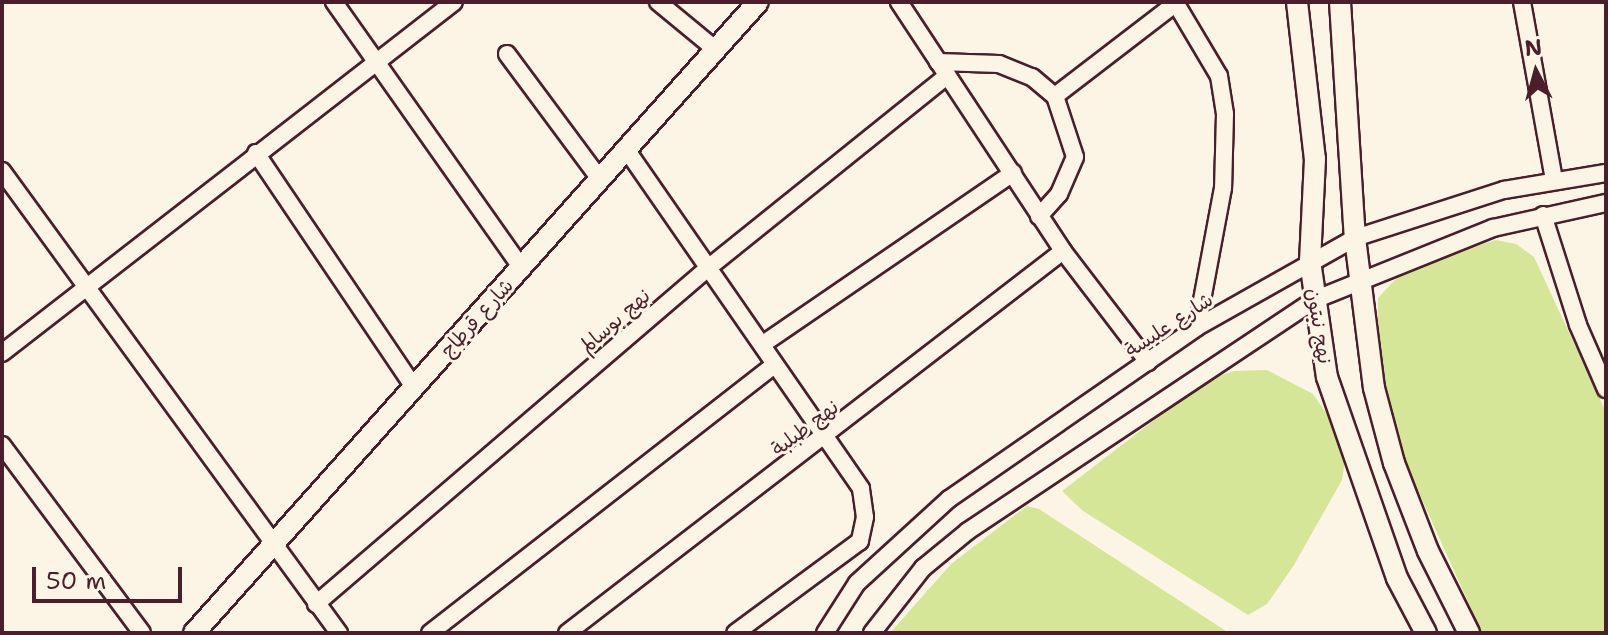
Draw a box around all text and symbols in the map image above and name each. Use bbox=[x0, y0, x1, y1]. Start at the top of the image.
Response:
north arrow bbox=[1496, 32, 1576, 112]
text: N bbox=[1523, 32, 1544, 63]
street label: شارع قرطاج bbox=[436, 274, 518, 362]
street label: نهج بوسالم bbox=[575, 284, 655, 358]
street label: نهج نبتون bbox=[1301, 286, 1337, 366]
street label: شارع عليسة bbox=[1120, 288, 1218, 362]
street label: نهج طبلبة bbox=[767, 395, 843, 461]
scale bar bbox=[36, 551, 186, 601]
text: 50 m bbox=[46, 565, 106, 597]

